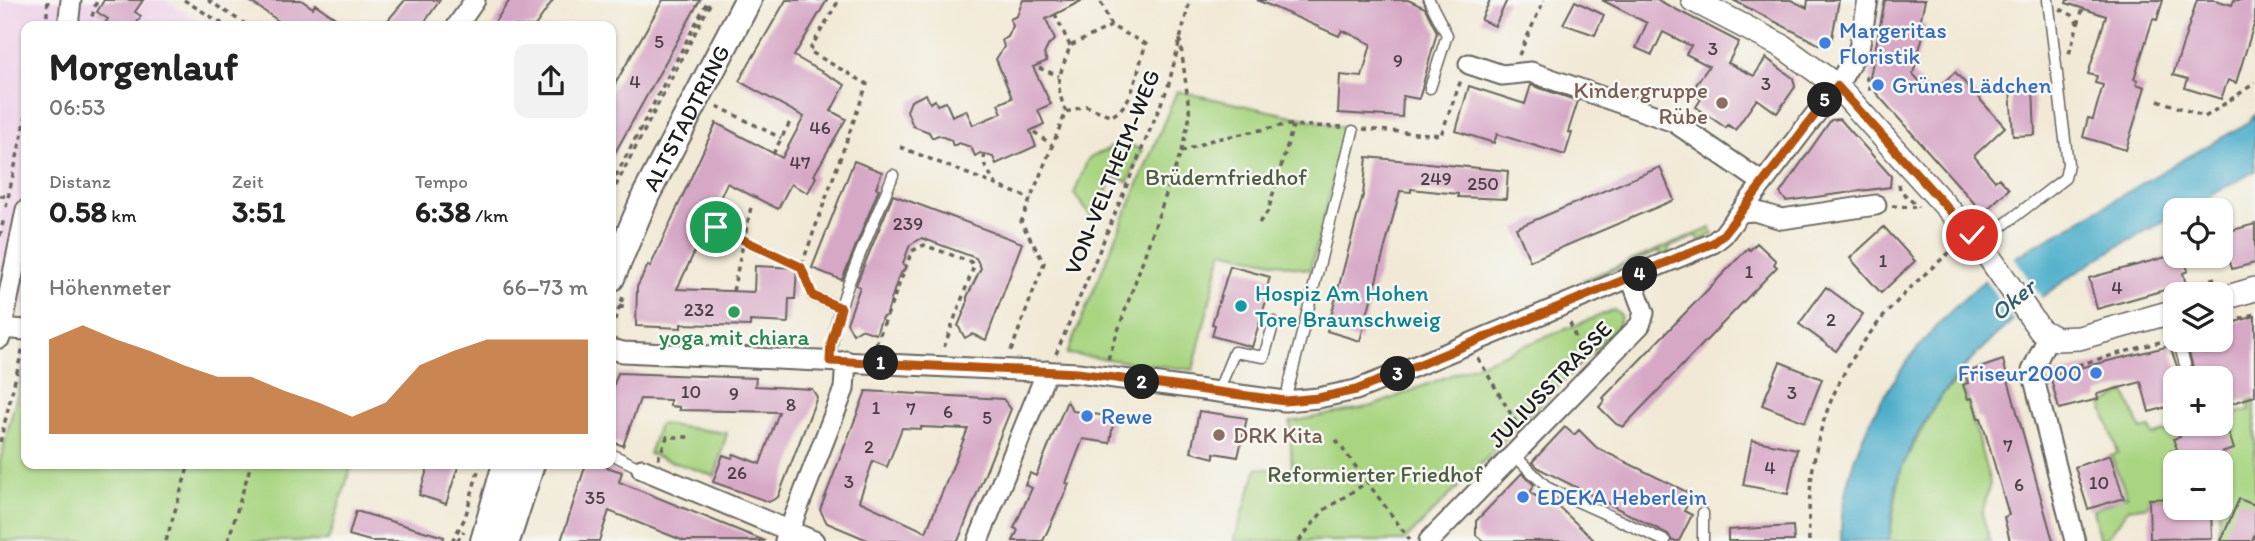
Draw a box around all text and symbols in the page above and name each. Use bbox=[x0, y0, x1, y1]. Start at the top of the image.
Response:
place label: Margeritas Floristik bbox=[1839, 16, 1947, 70]
house number: 5 bbox=[654, 30, 664, 53]
marker: Margeritas Floristik bbox=[1817, 35, 1833, 51]
house number: 3 bbox=[1708, 37, 1718, 60]
street label: ALTSTADTRING bbox=[637, 40, 736, 196]
text: Morgenlauf bbox=[49, 44, 238, 90]
button: share bbox=[514, 44, 588, 118]
house number: 9 bbox=[1393, 49, 1403, 72]
street label: VON-VELTHEIM-WEG bbox=[1058, 65, 1166, 279]
house number: 4 bbox=[629, 70, 641, 93]
place label: Grünes Lädchen bbox=[1892, 71, 2051, 99]
house number: 3 bbox=[1761, 72, 1771, 95]
place label: Kindergruppe Rübe bbox=[1573, 76, 1708, 130]
marker: Grünes Lädchen bbox=[1870, 77, 1886, 93]
pin: 5 bbox=[1808, 82, 1842, 118]
text: 5 bbox=[1820, 88, 1829, 111]
text: 06:53 bbox=[49, 93, 106, 121]
marker: Kindergruppe Rübe bbox=[1714, 95, 1730, 111]
house number: 46 bbox=[809, 116, 831, 139]
house number: 47 bbox=[790, 151, 810, 174]
park label: Brüdernfriedhof bbox=[1145, 163, 1307, 191]
house number: 249 bbox=[1420, 167, 1452, 190]
text: Distanz bbox=[49, 170, 111, 193]
text: Zeit bbox=[232, 170, 264, 193]
text: Tempo bbox=[415, 170, 468, 193]
house number: 250 bbox=[1467, 172, 1499, 195]
text: 0.58 bbox=[49, 193, 107, 230]
text: 3:51 bbox=[232, 193, 285, 230]
text: 6:38 bbox=[415, 193, 471, 230]
pin bbox=[686, 197, 746, 257]
map controls bbox=[2163, 198, 2233, 520]
button: locate bbox=[2163, 198, 2233, 268]
text: km bbox=[107, 204, 136, 227]
text: /km bbox=[471, 204, 508, 227]
pin bbox=[1942, 205, 2002, 265]
icon: arrive bbox=[697, 208, 735, 246]
house number: 239 bbox=[893, 212, 923, 235]
icon: check bbox=[1953, 216, 1991, 254]
house number: 1 bbox=[1879, 249, 1888, 272]
pin: 4 bbox=[1622, 256, 1658, 292]
house number: 1 bbox=[1745, 260, 1754, 283]
text: 4 bbox=[1634, 262, 1645, 285]
water label: Oker bbox=[1984, 271, 2043, 327]
text: Höhenmeter bbox=[49, 273, 171, 301]
text: 66–73 m bbox=[502, 273, 588, 301]
house number: 4 bbox=[2111, 276, 2123, 299]
place label: Hospiz Am Hohen Tore Braunschweig bbox=[1255, 279, 1441, 333]
button: layers bbox=[2163, 282, 2233, 352]
house number: 232 bbox=[684, 298, 714, 321]
marker: Hospiz Am Hohen Tore Braunschweig bbox=[1233, 298, 1249, 314]
marker: yoga mit chiara bbox=[726, 304, 742, 320]
house number: 2 bbox=[1826, 308, 1836, 331]
street label: JULIUSSTRASSE bbox=[1482, 315, 1618, 453]
place label: yoga mit chiara bbox=[659, 323, 809, 351]
pin: 1 bbox=[864, 346, 898, 380]
text: 1 bbox=[876, 351, 885, 374]
pin: 3 bbox=[1380, 356, 1416, 392]
place label: Friseur2000 bbox=[1958, 359, 2082, 387]
text: 3 bbox=[1392, 362, 1403, 385]
pin: 2 bbox=[1124, 364, 1160, 400]
marker: Friseur2000 bbox=[2088, 365, 2104, 381]
button: + bbox=[2163, 366, 2233, 436]
text: 2 bbox=[1137, 370, 1147, 393]
house number: 10 bbox=[681, 380, 701, 403]
house number: 3 bbox=[1787, 381, 1797, 404]
house number: 9 bbox=[729, 382, 739, 405]
house number: 8 bbox=[786, 393, 796, 416]
house number: 1 bbox=[872, 396, 881, 419]
house number: 7 bbox=[906, 397, 916, 420]
house number: 6 bbox=[943, 400, 953, 423]
place label: Rewe bbox=[1101, 402, 1152, 430]
house number: 5 bbox=[982, 406, 992, 429]
marker: Rewe bbox=[1079, 408, 1095, 424]
place label: DRK Kita bbox=[1233, 421, 1323, 449]
marker: DRK Kita bbox=[1211, 427, 1227, 443]
house number: 7 bbox=[2003, 434, 2013, 457]
house number: 2 bbox=[864, 435, 874, 458]
button: − bbox=[2163, 450, 2233, 520]
house number: 4 bbox=[1764, 456, 1776, 479]
park label: Reformierter Friedhof bbox=[1267, 460, 1483, 488]
house number: 26 bbox=[727, 461, 747, 484]
house number: 3 bbox=[844, 470, 854, 493]
house number: 10 bbox=[2089, 471, 2109, 494]
house number: 6 bbox=[2014, 473, 2024, 496]
place label: EDEKA Heberlein bbox=[1537, 483, 1707, 511]
house number: 35 bbox=[585, 486, 605, 509]
marker: EDEKA Heberlein bbox=[1515, 489, 1531, 505]

